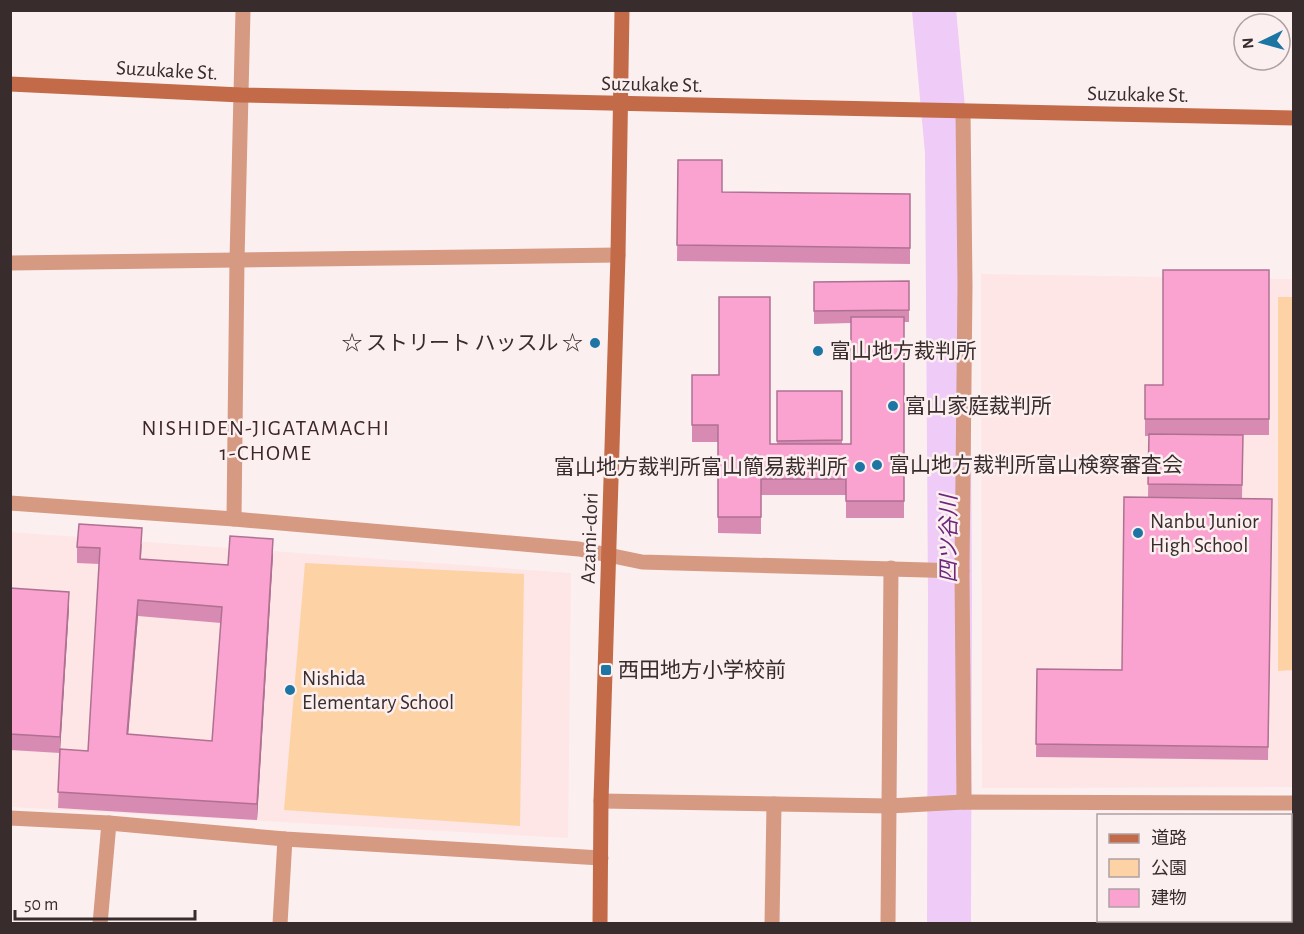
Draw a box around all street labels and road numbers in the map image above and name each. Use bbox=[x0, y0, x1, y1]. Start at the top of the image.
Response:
street label: Suzukake St. bbox=[115, 57, 218, 84]
street label: Suzukake St. bbox=[601, 73, 703, 96]
street label: Suzukake St. bbox=[1087, 83, 1189, 106]
street label: Azami-dori bbox=[577, 492, 602, 584]

